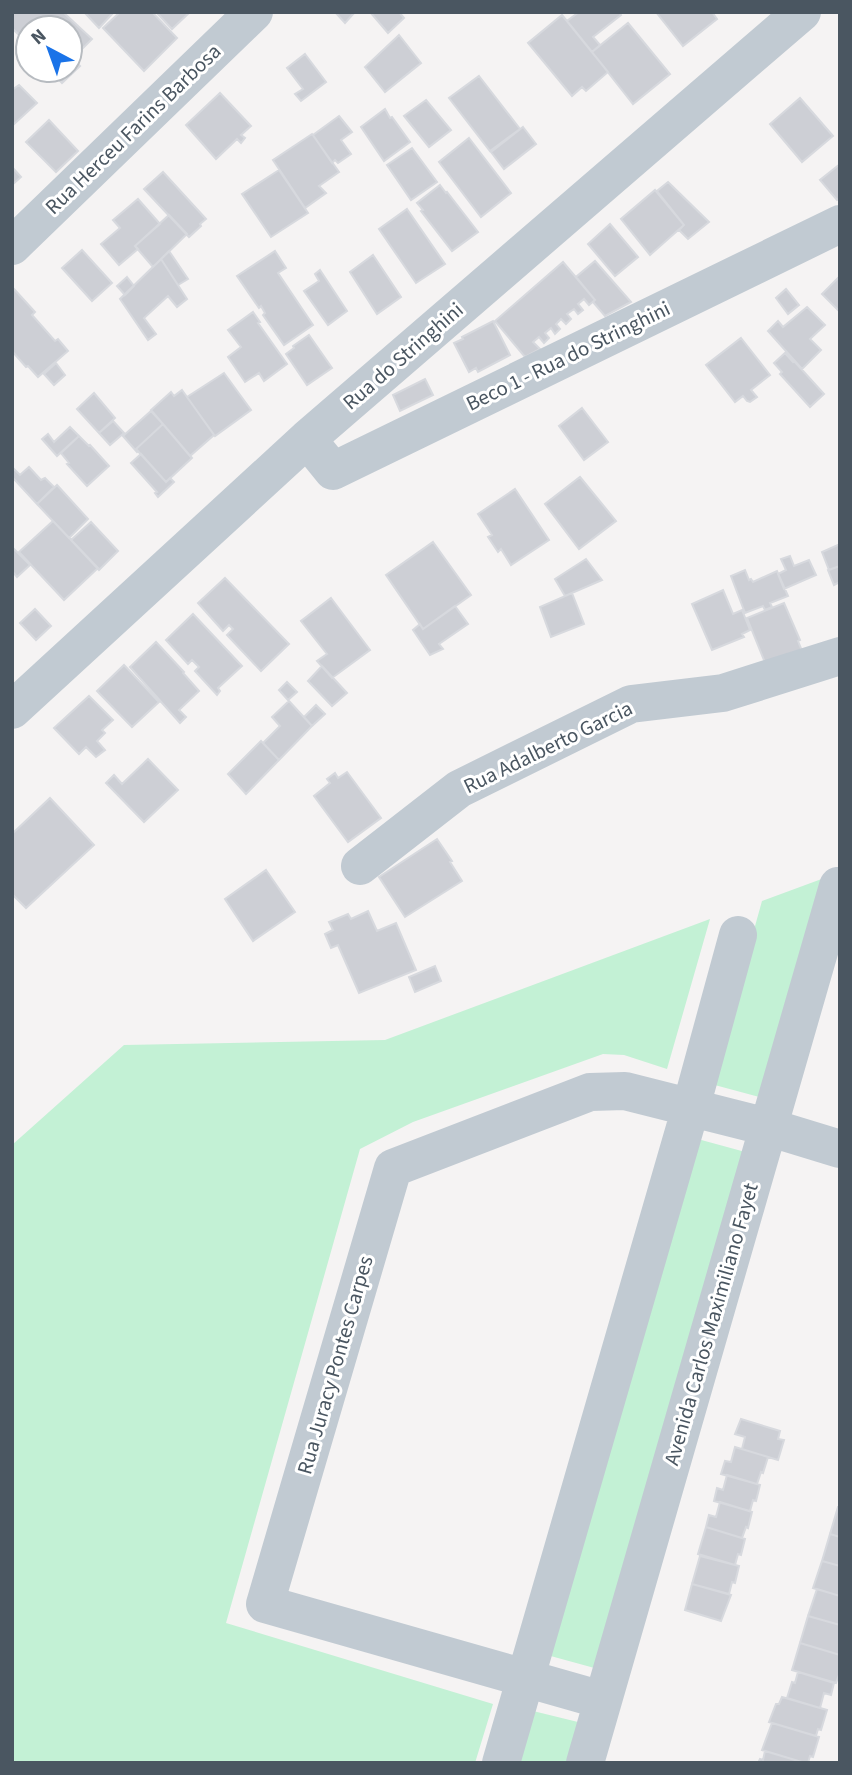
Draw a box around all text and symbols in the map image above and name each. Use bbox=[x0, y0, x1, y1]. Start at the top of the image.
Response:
north arrow bbox=[14, 14, 84, 84]
text: N bbox=[25, 23, 52, 52]
street label: Rua Herceu Farins Barbosa bbox=[38, 37, 228, 221]
street label: Beco 1 - Rua do Stringhini bbox=[461, 293, 675, 419]
street label: Rua do Stringhini bbox=[336, 295, 470, 417]
street label: Rua Adalberto Garcia bbox=[458, 693, 638, 801]
street label: Avenida Carlos Maximiliano Fayet bbox=[656, 1179, 766, 1469]
street label: Rua Juracy Pontes Carpes bbox=[289, 1252, 381, 1478]

